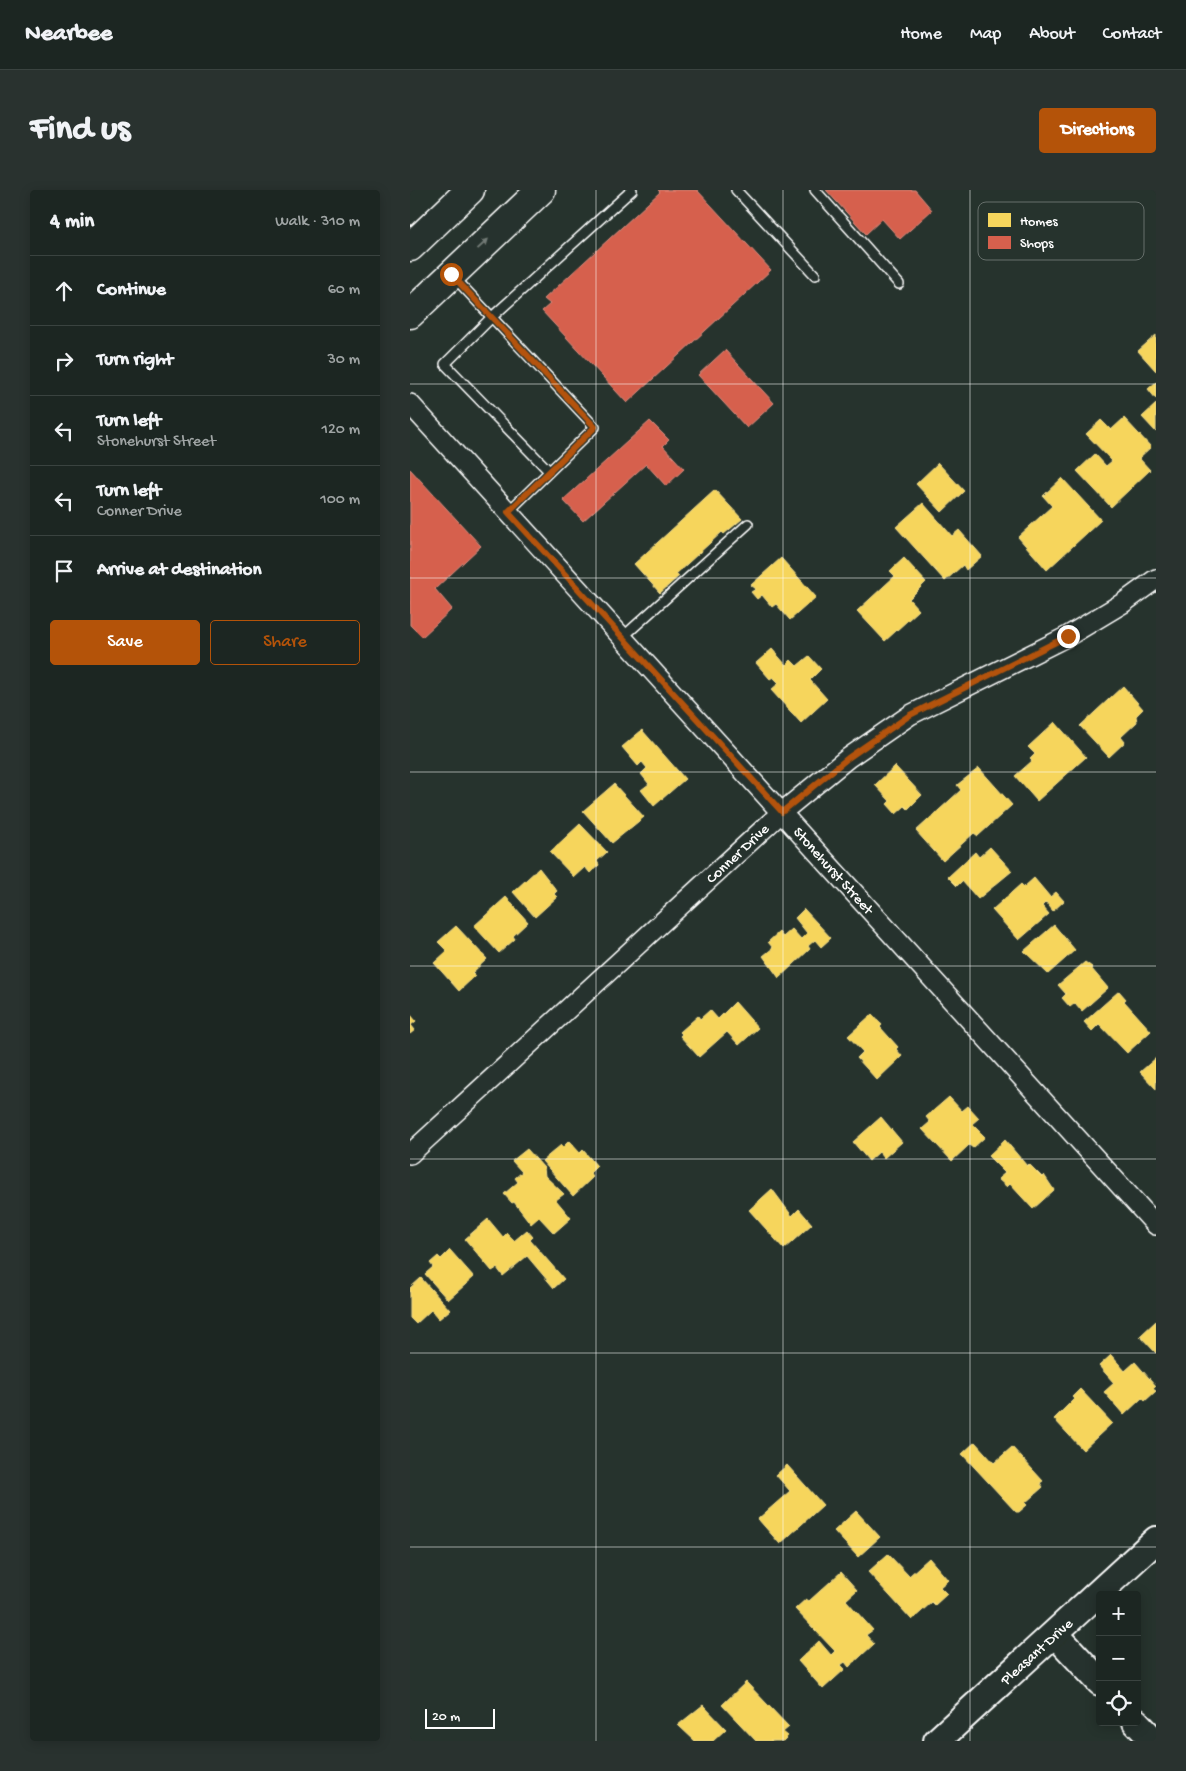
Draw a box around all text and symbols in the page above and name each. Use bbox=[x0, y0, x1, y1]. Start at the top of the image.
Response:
text: Nearbee bbox=[25, 20, 112, 49]
text: Home bbox=[900, 24, 942, 45]
text: Map bbox=[970, 24, 1001, 45]
text: About bbox=[1029, 24, 1075, 45]
text: Contact bbox=[1103, 24, 1161, 45]
button: Directions bbox=[1039, 108, 1156, 153]
text: Find us bbox=[30, 110, 130, 151]
legend bbox=[978, 202, 1144, 260]
text: 4 min bbox=[50, 210, 94, 235]
text: Walk · 310 m bbox=[275, 213, 360, 232]
text: Homes bbox=[1020, 214, 1058, 231]
text: Shops bbox=[1020, 236, 1054, 253]
one-way arrow bbox=[477, 238, 489, 250]
route start bbox=[440, 263, 463, 286]
icon: ahead bbox=[50, 277, 78, 305]
text: Continue bbox=[97, 279, 166, 302]
text: 60 m bbox=[328, 281, 360, 300]
icon: right bbox=[50, 347, 78, 375]
text: Turn right bbox=[97, 349, 173, 372]
text: 30 m bbox=[327, 351, 360, 370]
text: Turn left bbox=[97, 410, 161, 433]
icon: left bbox=[50, 417, 78, 445]
text: 120 m bbox=[321, 421, 360, 440]
text: Stonehurst Street bbox=[97, 433, 216, 452]
text: Turn left bbox=[97, 480, 161, 503]
icon: left bbox=[50, 487, 78, 515]
text: 100 m bbox=[320, 491, 360, 510]
text: Conner Drive bbox=[97, 503, 182, 522]
icon: arrive bbox=[50, 557, 78, 585]
text: Arrive at destination bbox=[97, 559, 261, 582]
button: Save bbox=[50, 620, 200, 665]
button: Share bbox=[210, 620, 360, 665]
route end bbox=[1057, 625, 1080, 648]
street label: Conner Drive bbox=[703, 821, 774, 888]
street label: Stonehurst Street bbox=[789, 824, 878, 920]
map controls bbox=[1096, 1591, 1141, 1726]
button: + bbox=[1096, 1591, 1141, 1636]
street label: Pleasant Drive bbox=[997, 1615, 1077, 1690]
button: − bbox=[1096, 1636, 1141, 1681]
button: locate bbox=[1096, 1681, 1141, 1726]
scale bar bbox=[425, 1706, 495, 1729]
text: 20 m bbox=[432, 1709, 460, 1726]

